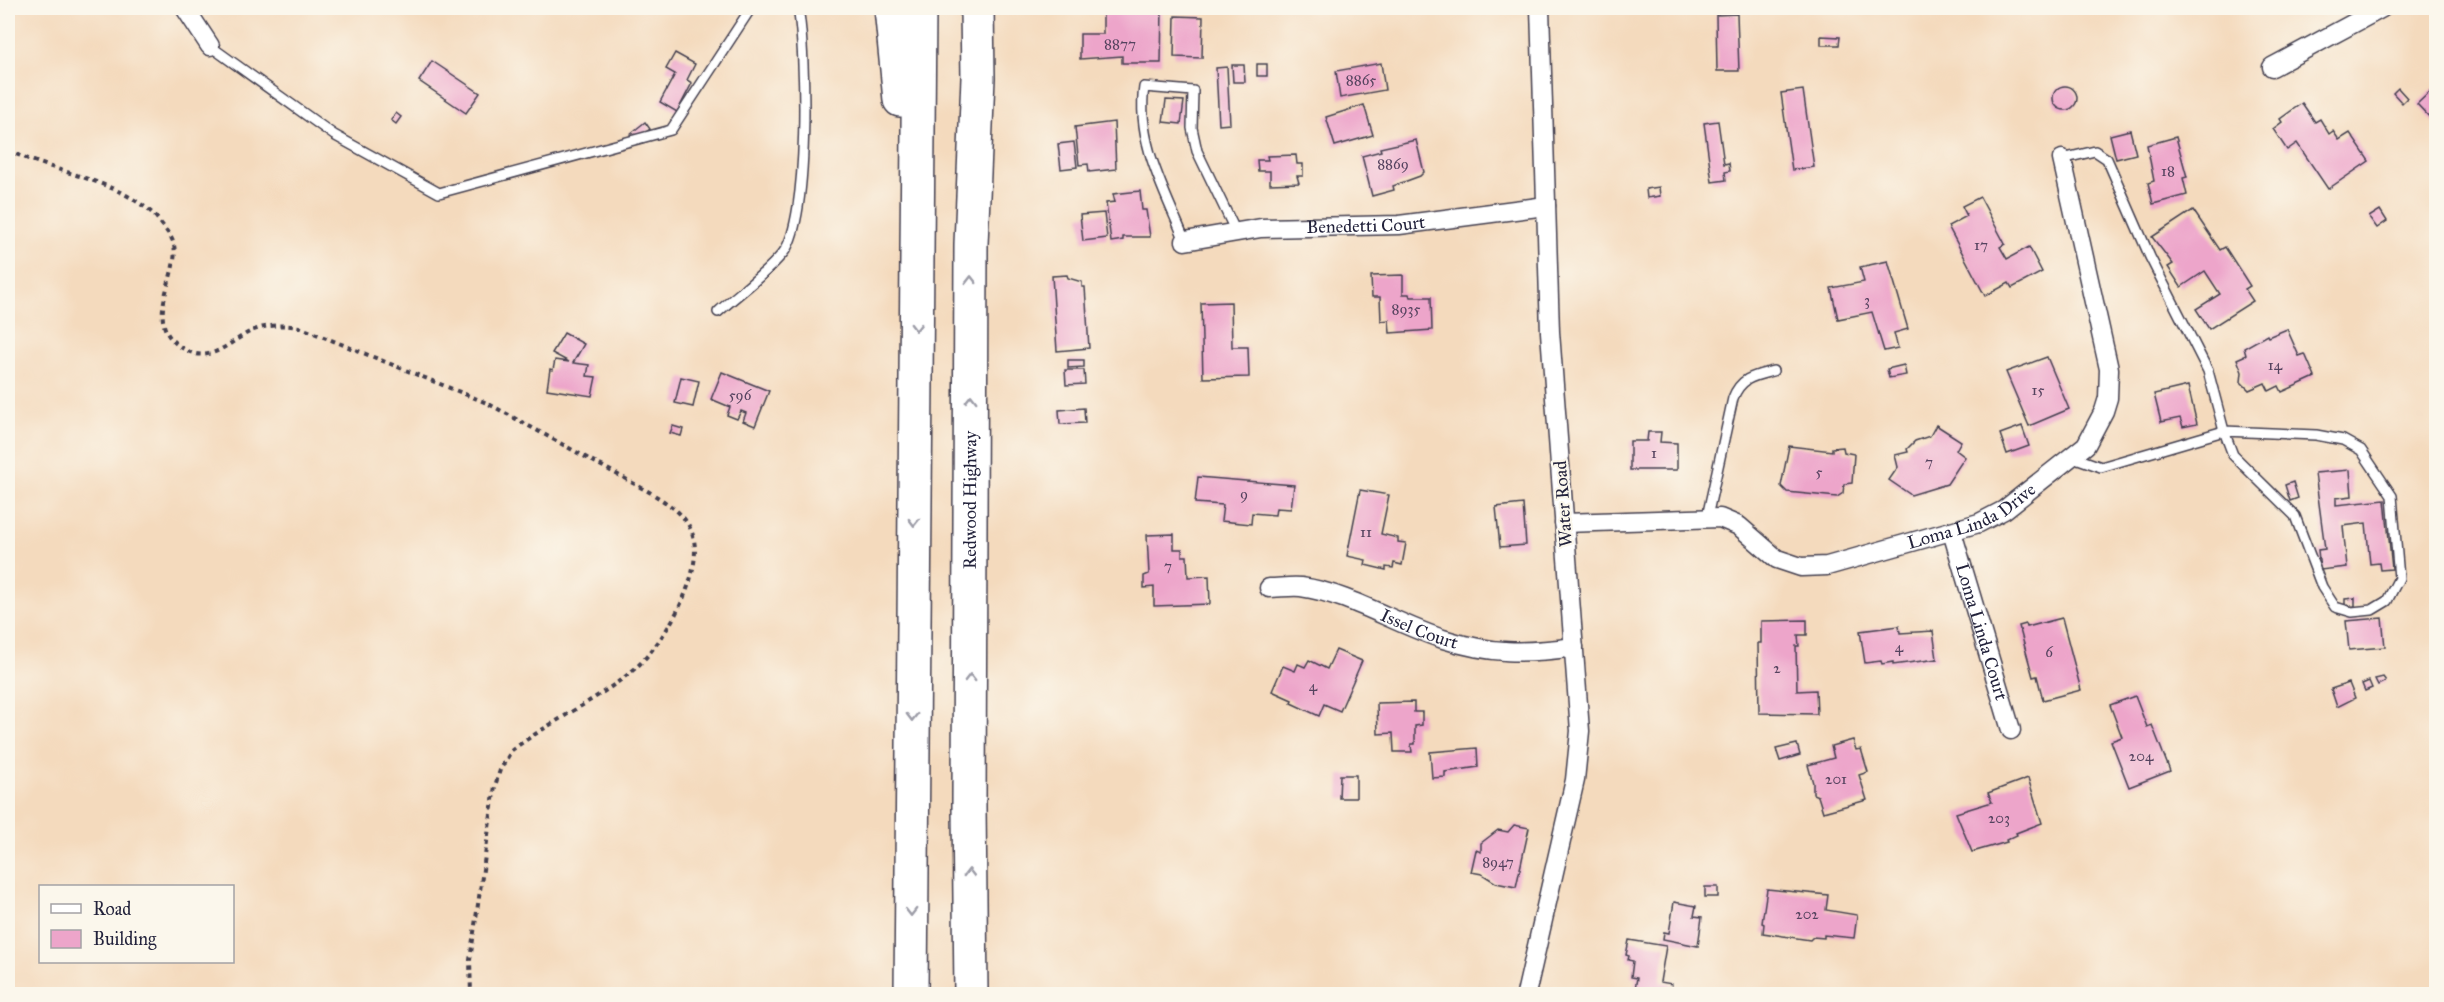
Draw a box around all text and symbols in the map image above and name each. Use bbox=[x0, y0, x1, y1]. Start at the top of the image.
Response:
house number: 8877 bbox=[1104, 35, 1136, 53]
house number: 8865 bbox=[1346, 71, 1376, 89]
house number: 8869 bbox=[1377, 155, 1409, 173]
house number: 18 bbox=[2161, 162, 2175, 180]
street label: Benedetti Court bbox=[1306, 211, 1427, 238]
house number: 17 bbox=[1974, 236, 1988, 254]
one-way arrow bbox=[965, 276, 977, 285]
house number: 3 bbox=[1864, 291, 1870, 309]
house number: 8935 bbox=[1391, 300, 1421, 318]
one-way arrow bbox=[910, 323, 922, 332]
house number: 14 bbox=[2268, 356, 2283, 374]
house number: 15 bbox=[2032, 381, 2044, 399]
house number: 596 bbox=[729, 386, 753, 404]
one-way arrow bbox=[965, 395, 977, 404]
street label: Redwood Highway bbox=[959, 430, 982, 569]
house number: 1 bbox=[1651, 444, 1657, 462]
house number: 7 bbox=[1925, 453, 1933, 471]
street label: Water Road bbox=[1549, 460, 1577, 548]
house number: 5 bbox=[1816, 463, 1823, 481]
street label: Loma Linda Drive bbox=[1905, 478, 2040, 554]
house number: 9 bbox=[1240, 485, 1248, 503]
one-way arrow bbox=[908, 518, 920, 527]
house number: 11 bbox=[1360, 523, 1372, 541]
house number: 7 bbox=[1164, 557, 1172, 575]
street label: Loma Linda Court bbox=[1951, 561, 2013, 703]
street label: Issel Court bbox=[1377, 604, 1461, 654]
house number: 4 bbox=[1895, 638, 1904, 656]
house number: 6 bbox=[2045, 643, 2054, 661]
house number: 2 bbox=[1773, 659, 1781, 677]
one-way arrow bbox=[964, 674, 976, 683]
house number: 4 bbox=[1309, 677, 1318, 695]
one-way arrow bbox=[906, 713, 918, 722]
house number: 204 bbox=[2129, 747, 2154, 765]
house number: 201 bbox=[1825, 770, 1847, 788]
house number: 203 bbox=[1988, 809, 2010, 827]
house number: 8947 bbox=[1482, 853, 1514, 871]
one-way arrow bbox=[963, 869, 975, 878]
legend bbox=[39, 885, 234, 963]
text: Road bbox=[93, 898, 131, 920]
house number: 202 bbox=[1795, 905, 1819, 923]
one-way arrow bbox=[905, 908, 917, 917]
text: Building bbox=[93, 928, 157, 951]

